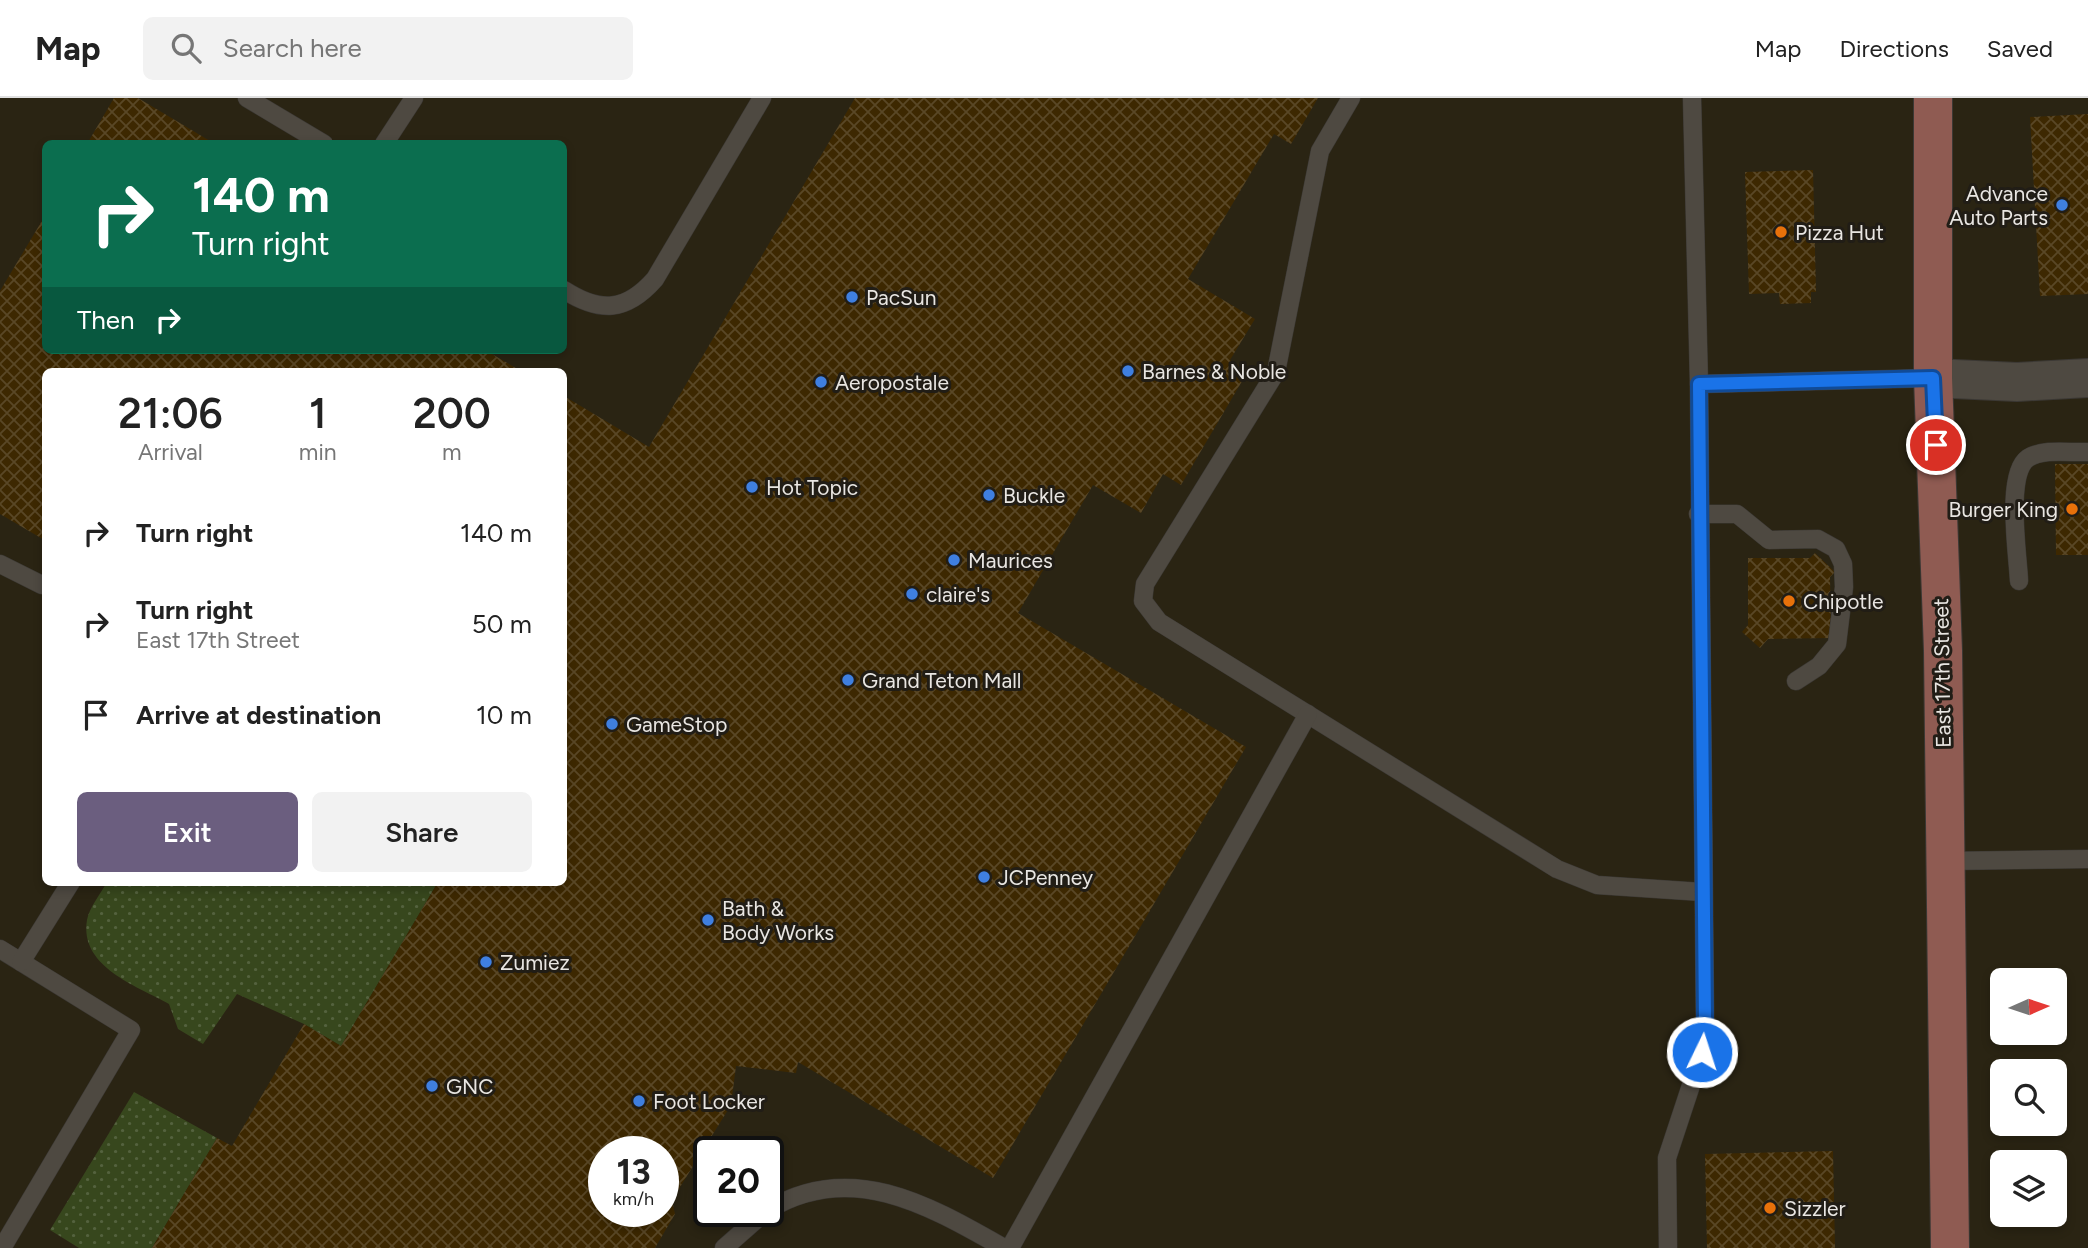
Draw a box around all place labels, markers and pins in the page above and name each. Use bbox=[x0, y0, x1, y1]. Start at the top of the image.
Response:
place label: Advance Auto Parts bbox=[1949, 181, 2048, 230]
marker: Advance Auto Parts bbox=[2054, 197, 2070, 213]
place label: Pizza Hut bbox=[1795, 220, 1884, 245]
marker: Pizza Hut bbox=[1773, 224, 1789, 240]
place label: PacSun bbox=[866, 285, 936, 310]
marker: PacSun bbox=[844, 289, 860, 305]
place label: Barnes & Noble bbox=[1142, 359, 1286, 384]
marker: Barnes & Noble bbox=[1120, 363, 1136, 379]
place label: Aeropostale bbox=[835, 370, 949, 395]
marker: Aeropostale bbox=[813, 374, 829, 390]
pin bbox=[1906, 415, 1966, 475]
place label: Hot Topic bbox=[766, 475, 858, 500]
marker: Hot Topic bbox=[744, 479, 760, 495]
place label: Buckle bbox=[1003, 483, 1065, 508]
marker: Buckle bbox=[981, 487, 997, 503]
place label: Burger King bbox=[1949, 497, 2058, 522]
marker: Burger King bbox=[2064, 501, 2080, 517]
place label: Maurices bbox=[968, 548, 1053, 573]
marker: Maurices bbox=[946, 552, 962, 568]
place label: claire's bbox=[926, 582, 990, 607]
marker: claire's bbox=[904, 586, 920, 602]
place label: Chipotle bbox=[1803, 589, 1883, 614]
marker: Chipotle bbox=[1781, 593, 1797, 609]
place label: Grand Teton Mall bbox=[862, 668, 1021, 693]
marker: Grand Teton Mall bbox=[840, 672, 856, 688]
place label: GameStop bbox=[626, 712, 727, 737]
marker: GameStop bbox=[604, 716, 620, 732]
place label: JCPenney bbox=[998, 865, 1093, 890]
marker: JCPenney bbox=[976, 869, 992, 885]
place label: Bath & Body Works bbox=[722, 896, 834, 945]
marker: Bath & Body Works bbox=[700, 912, 716, 928]
place label: Zumiez bbox=[500, 950, 570, 975]
marker: Zumiez bbox=[478, 954, 494, 970]
place label: GNC bbox=[446, 1074, 493, 1099]
marker: GNC bbox=[424, 1078, 440, 1094]
place label: Foot Locker bbox=[653, 1089, 765, 1114]
marker: Foot Locker bbox=[631, 1093, 647, 1109]
place label: Sizzler bbox=[1784, 1196, 1846, 1221]
marker: Sizzler bbox=[1762, 1200, 1778, 1216]

